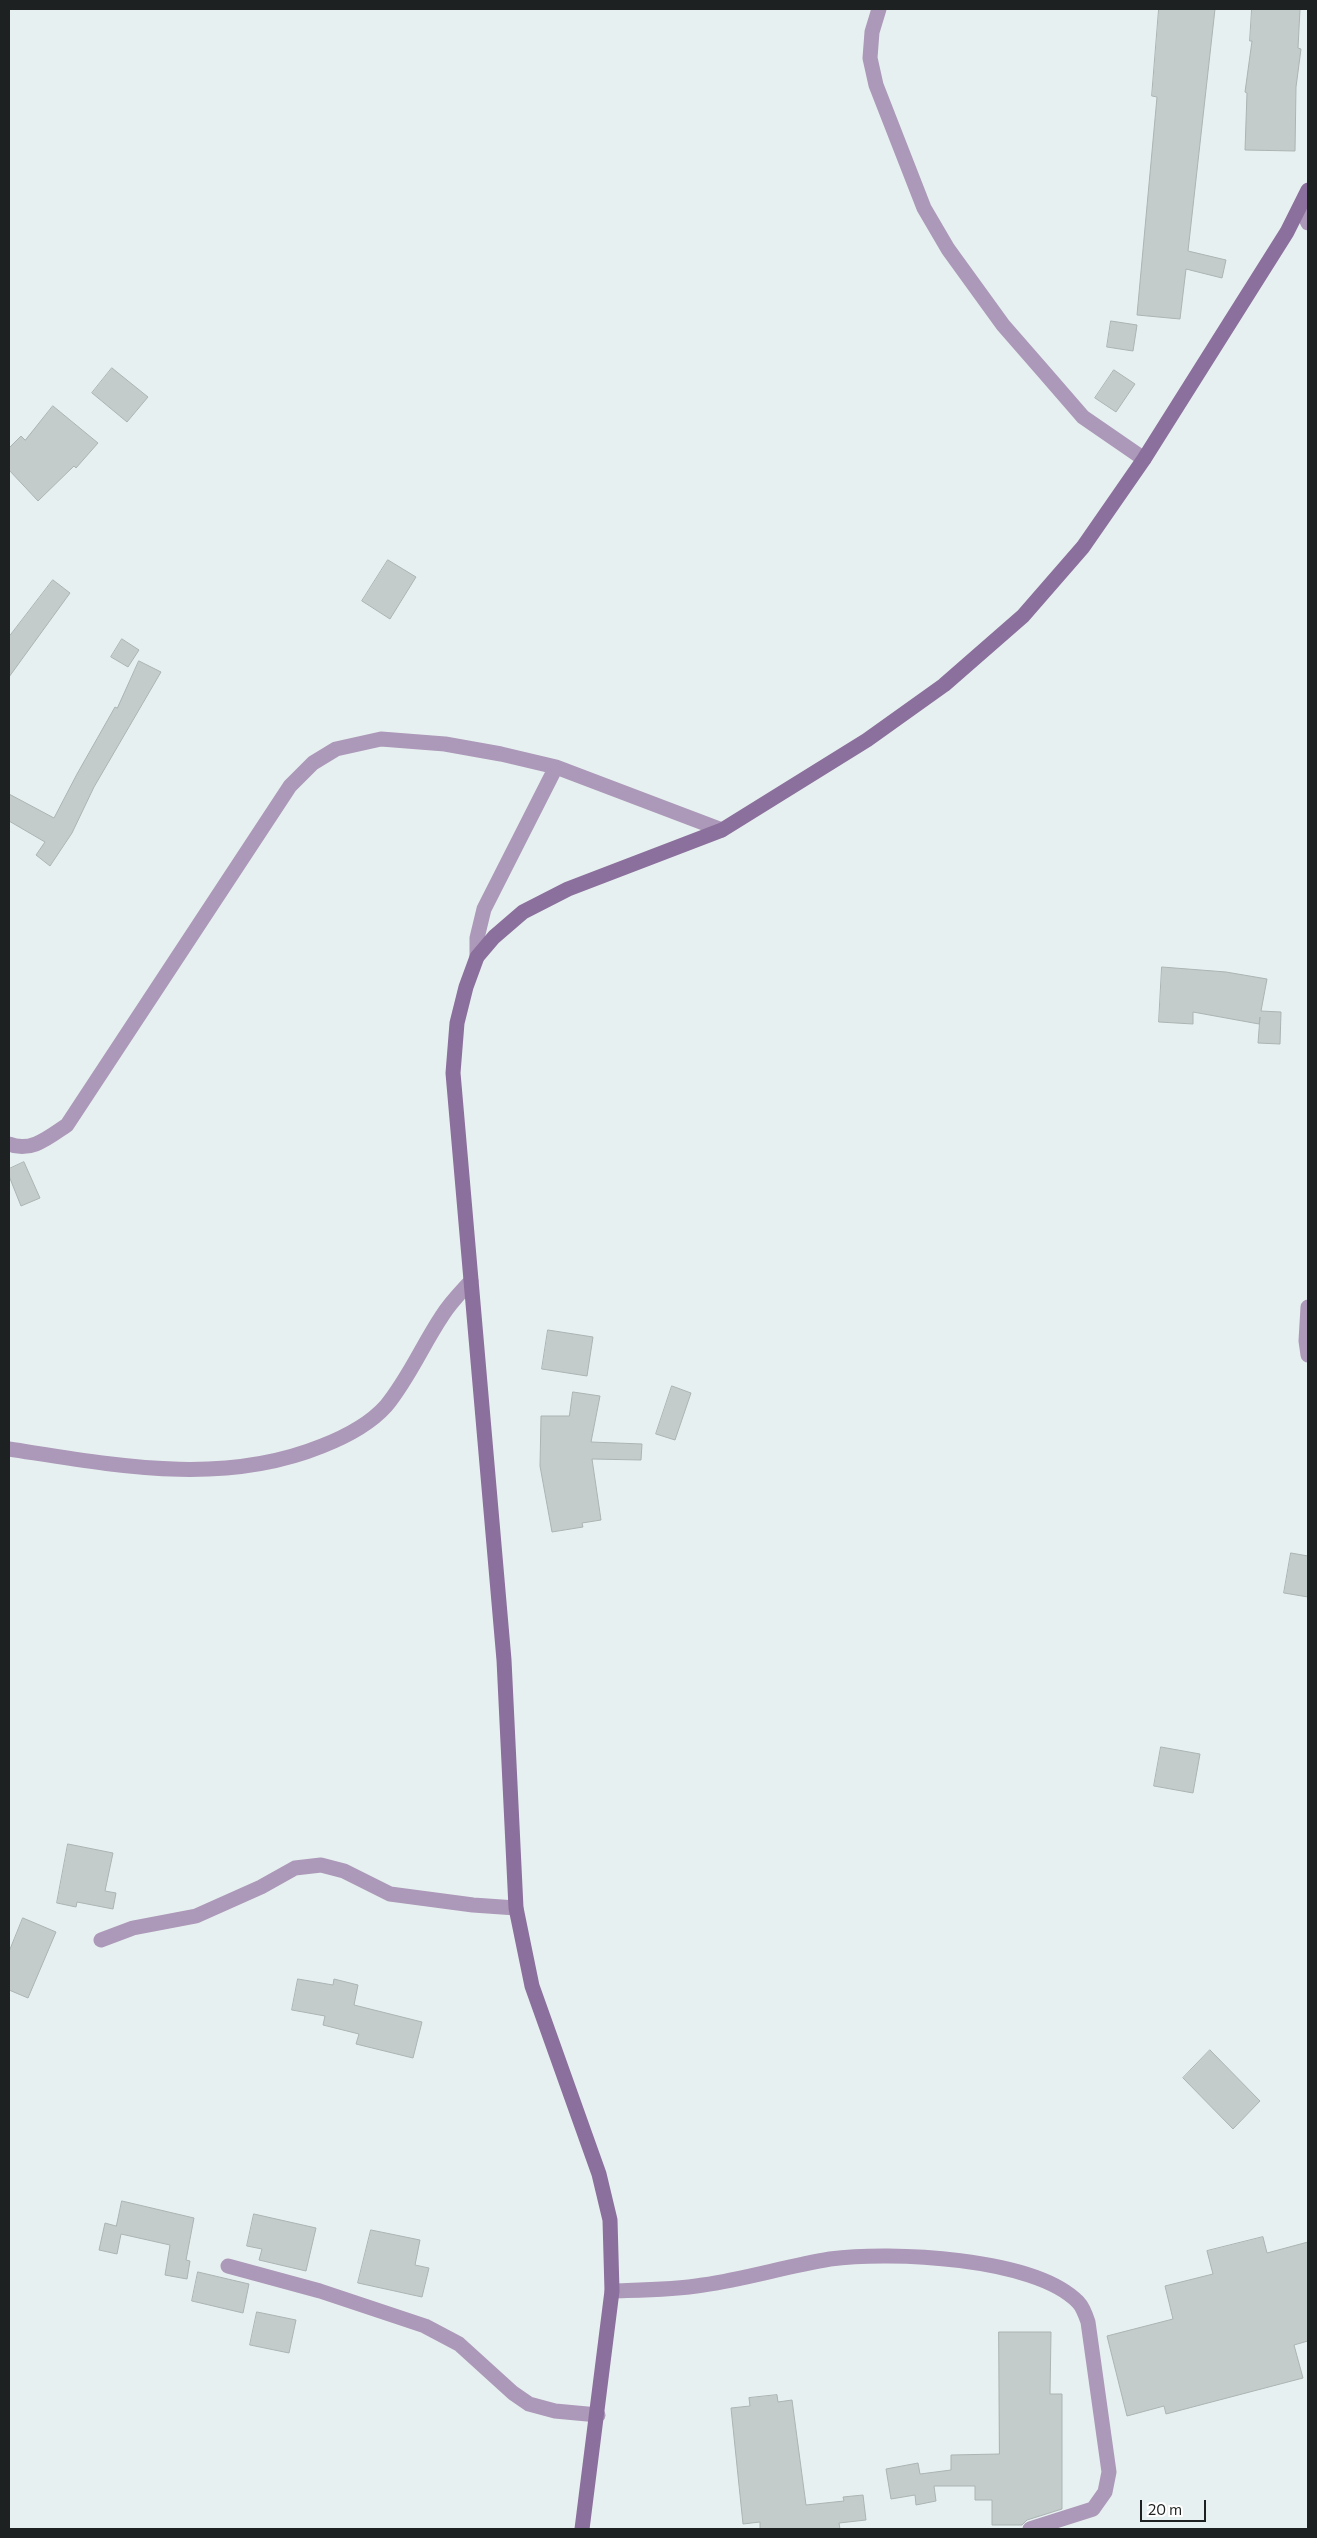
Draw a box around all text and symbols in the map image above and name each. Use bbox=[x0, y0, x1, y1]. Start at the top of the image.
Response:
scale bar bbox=[1142, 2490, 1208, 2522]
text: 20 m bbox=[1148, 2500, 1182, 2518]

